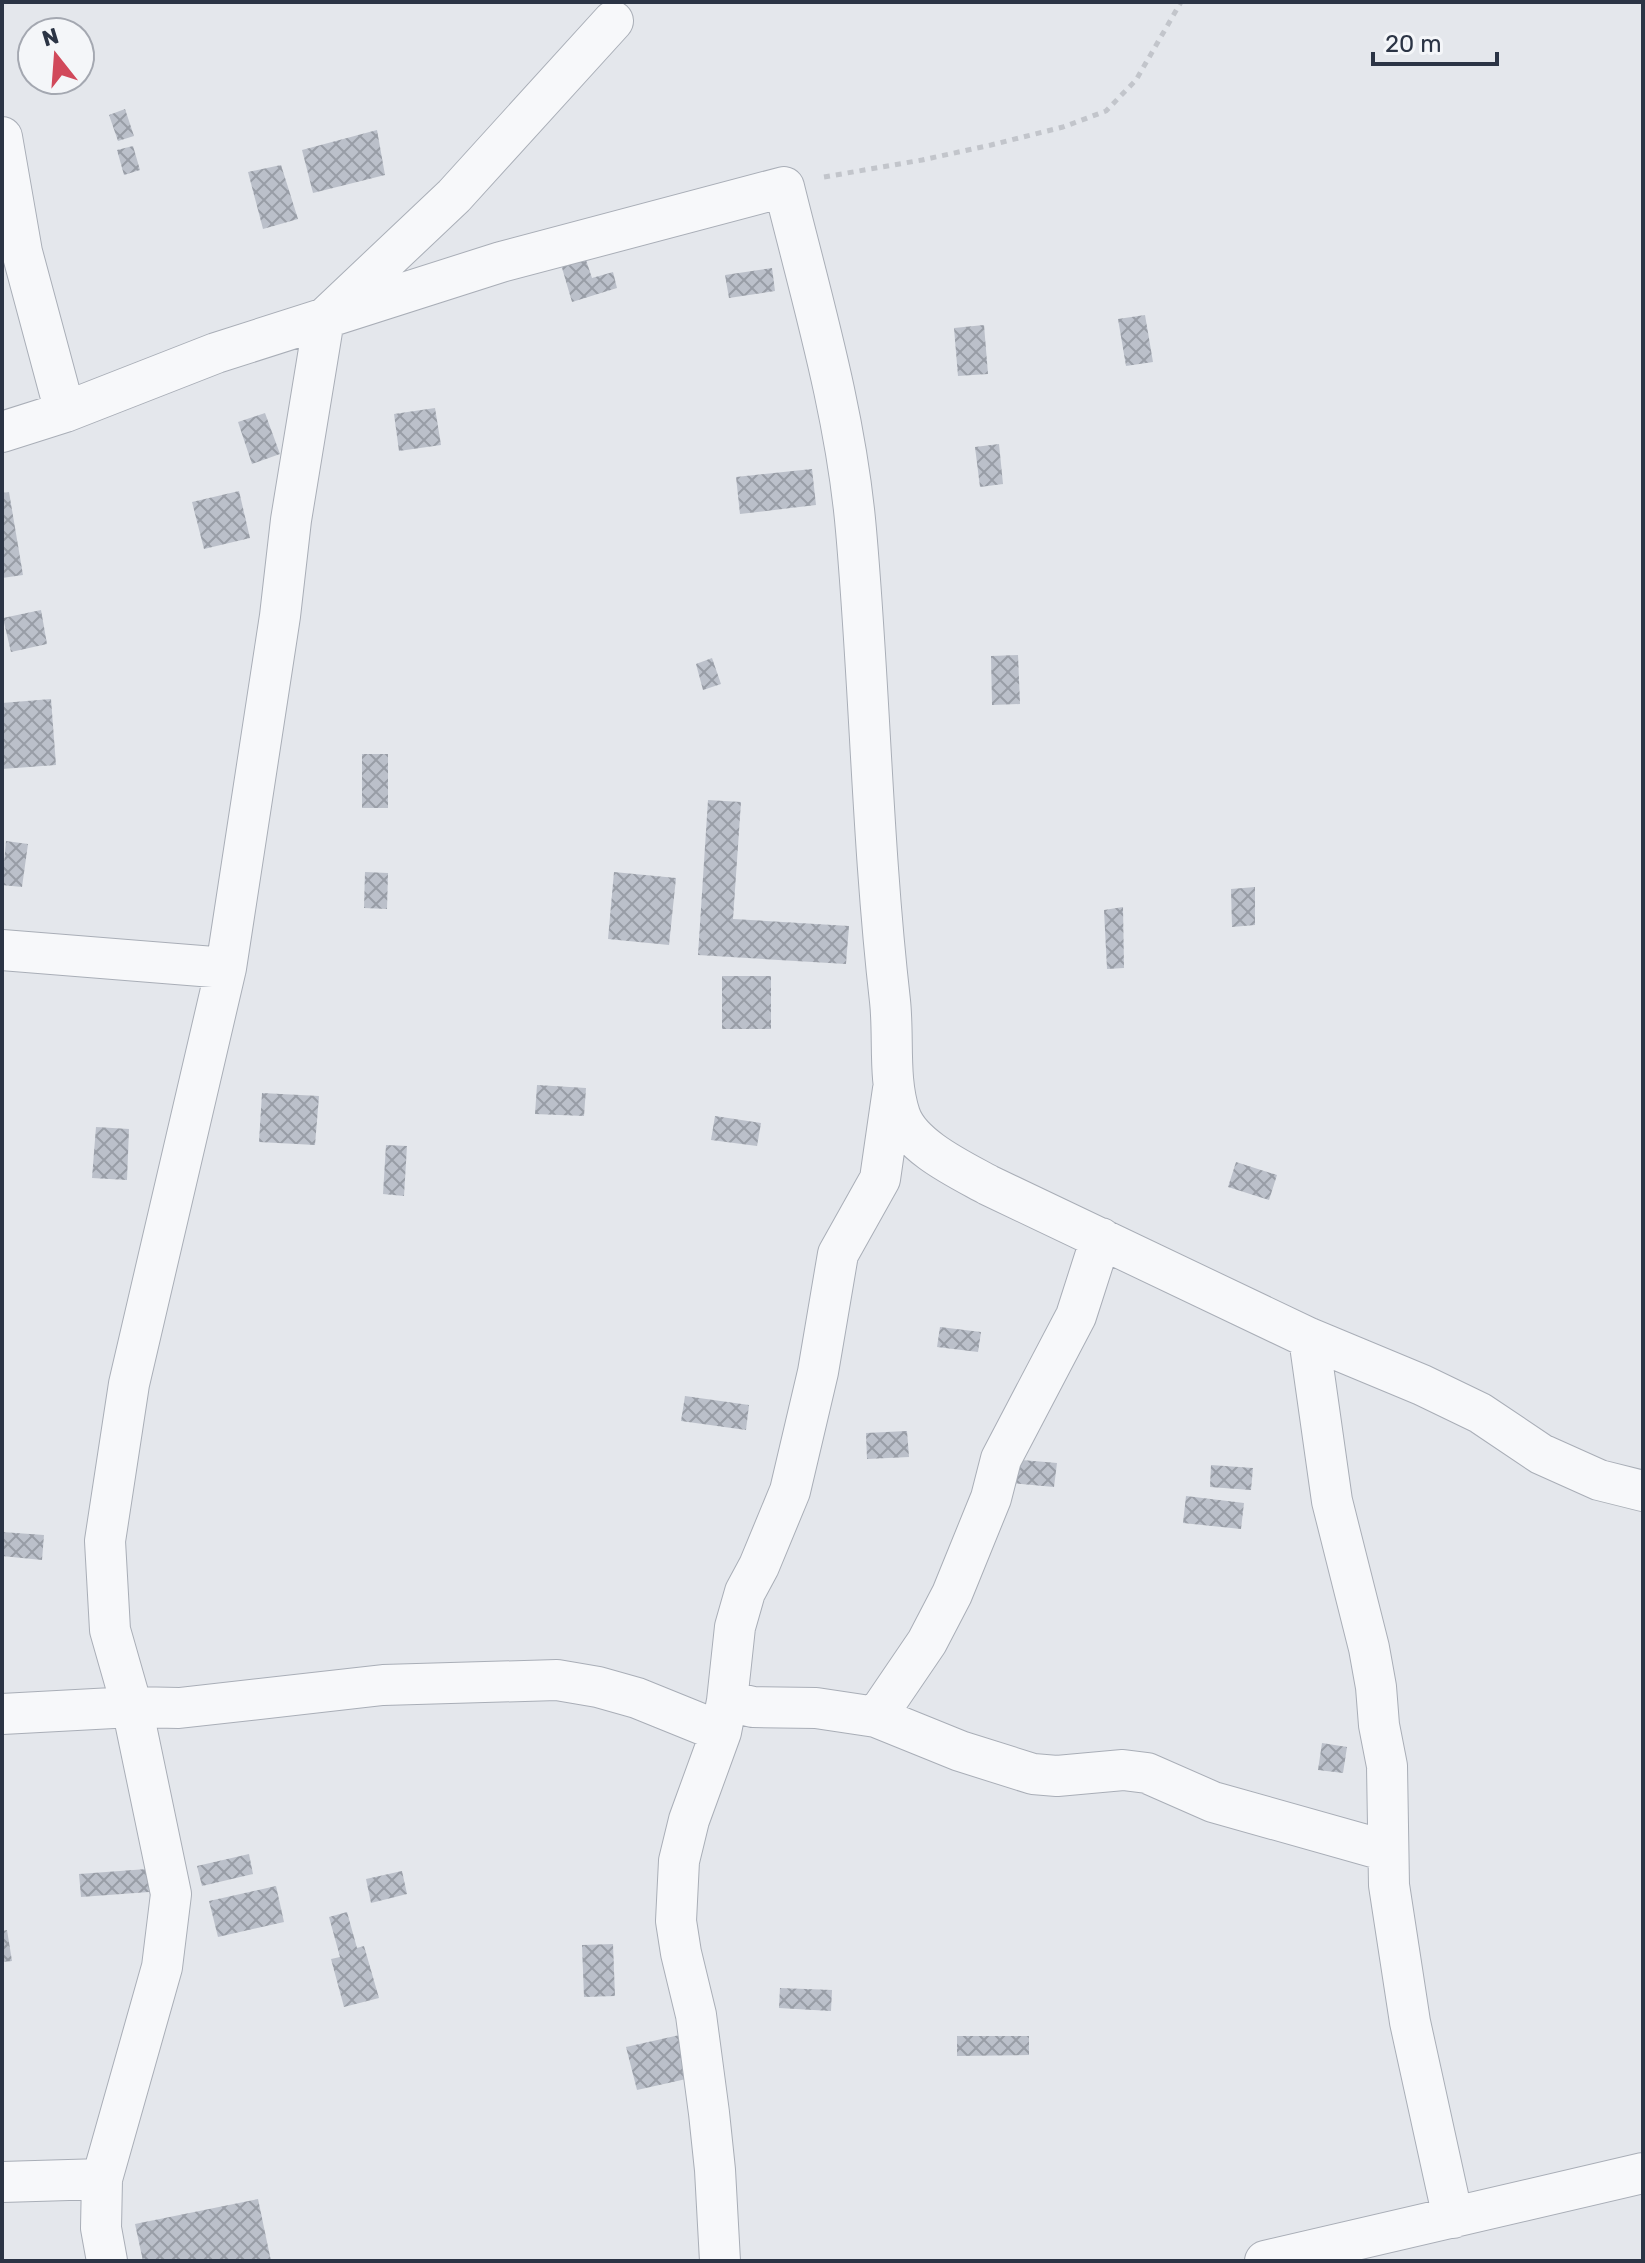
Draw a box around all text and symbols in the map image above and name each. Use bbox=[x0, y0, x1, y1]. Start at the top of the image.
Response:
north arrow bbox=[16, 16, 96, 96]
scale bar bbox=[1373, 16, 1497, 66]
text: N bbox=[39, 22, 62, 53]
text: 20 m bbox=[1385, 30, 1442, 58]

